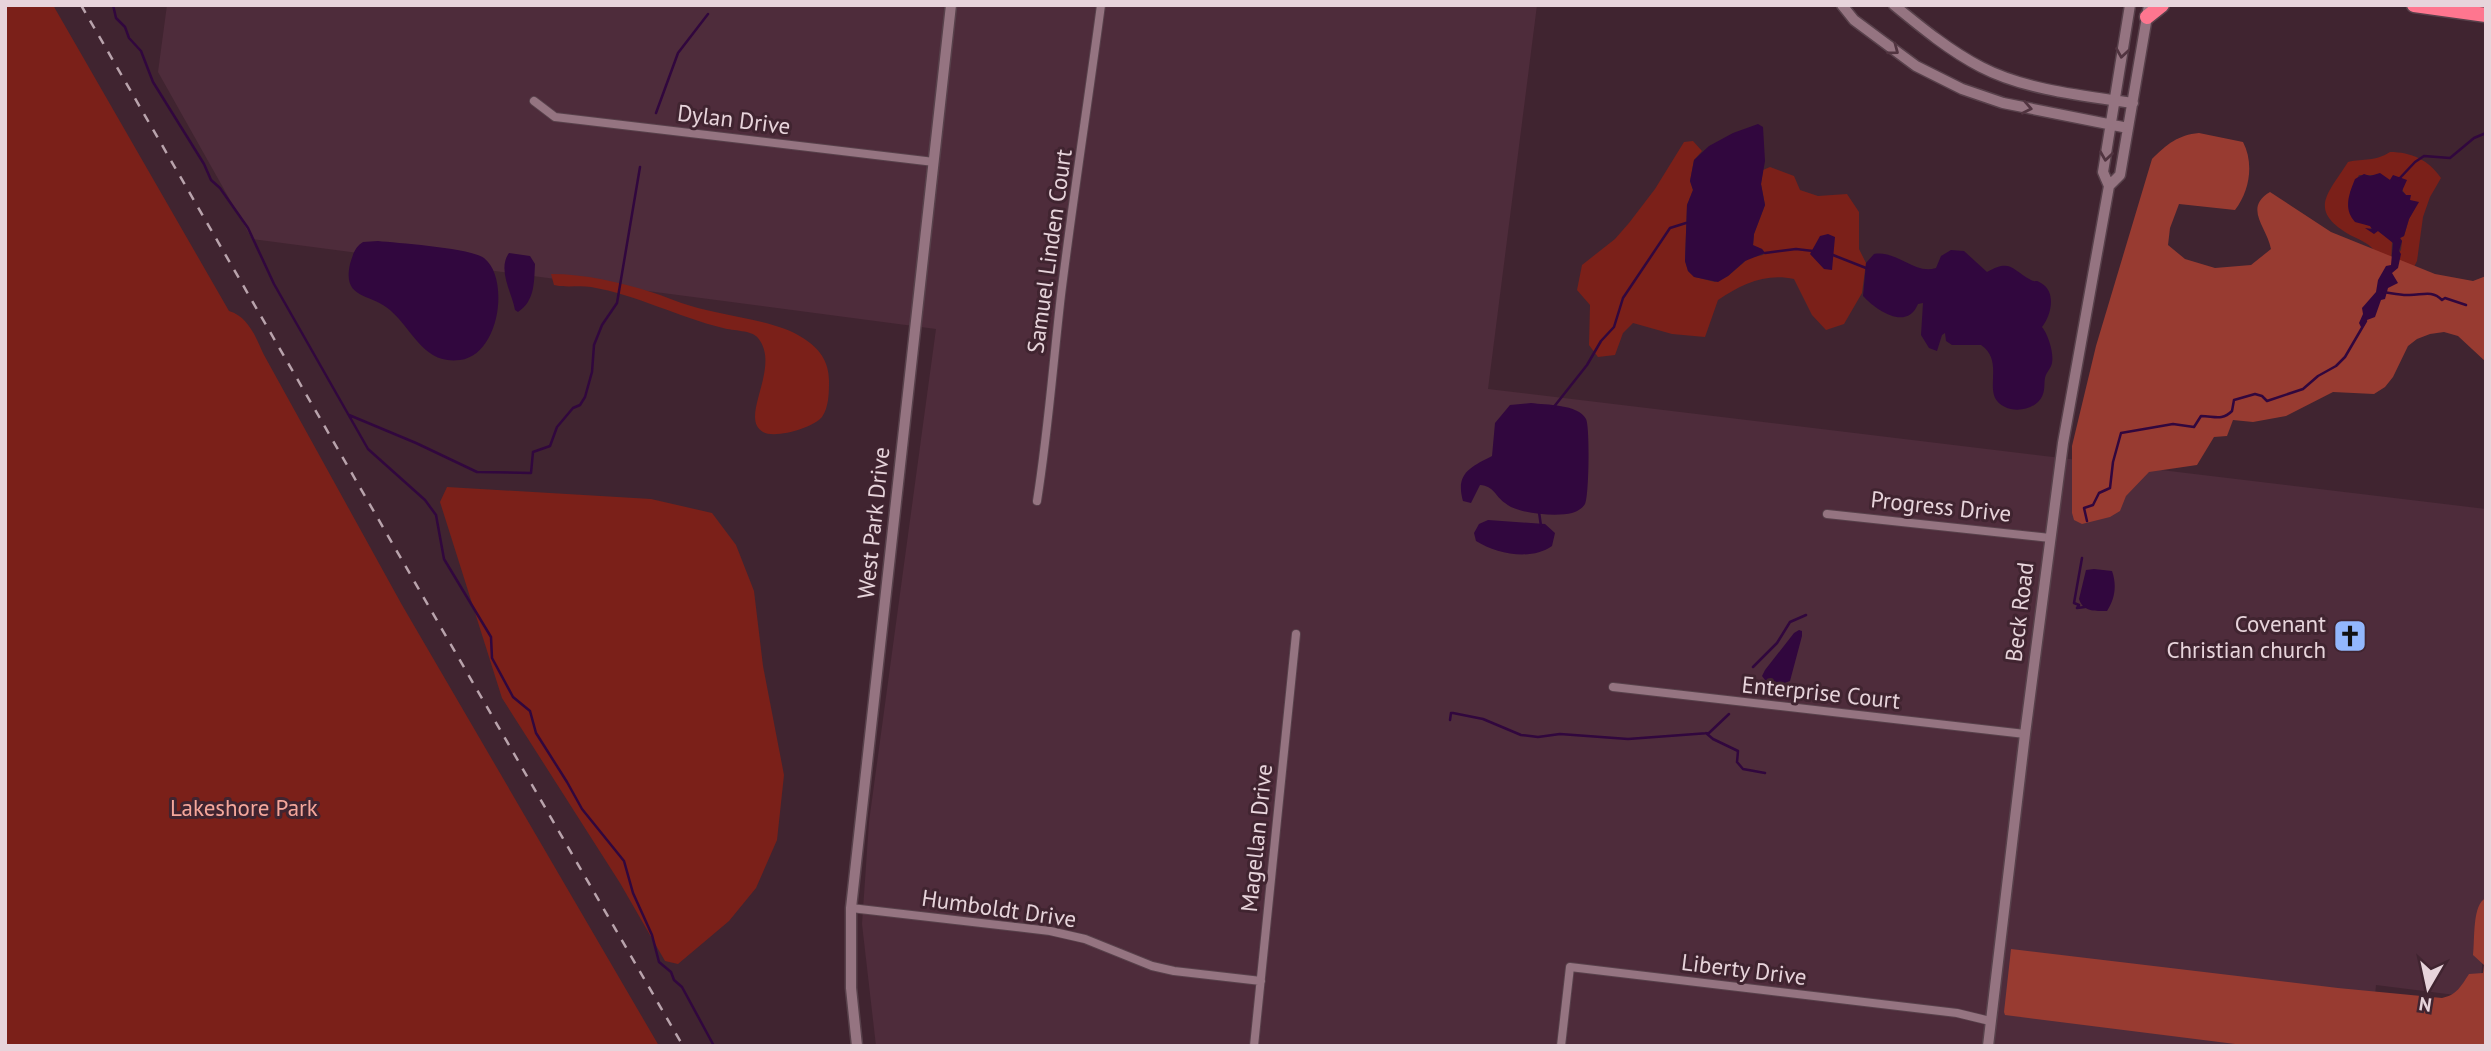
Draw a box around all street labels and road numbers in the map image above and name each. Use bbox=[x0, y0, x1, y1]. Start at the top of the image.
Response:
street label: Dylan Drive bbox=[676, 98, 792, 140]
street label: Samuel Linden Court bbox=[1020, 147, 1078, 355]
street label: West Park Drive bbox=[851, 446, 895, 600]
street label: Progress Drive bbox=[1869, 484, 2013, 528]
street label: Beck Road bbox=[1998, 560, 2040, 664]
street label: Enterprise Court bbox=[1740, 669, 1902, 715]
street label: Magellan Drive bbox=[1234, 763, 1278, 913]
street label: Humboldt Drive bbox=[920, 883, 1078, 933]
street label: Liberty Drive bbox=[1680, 947, 1808, 991]

